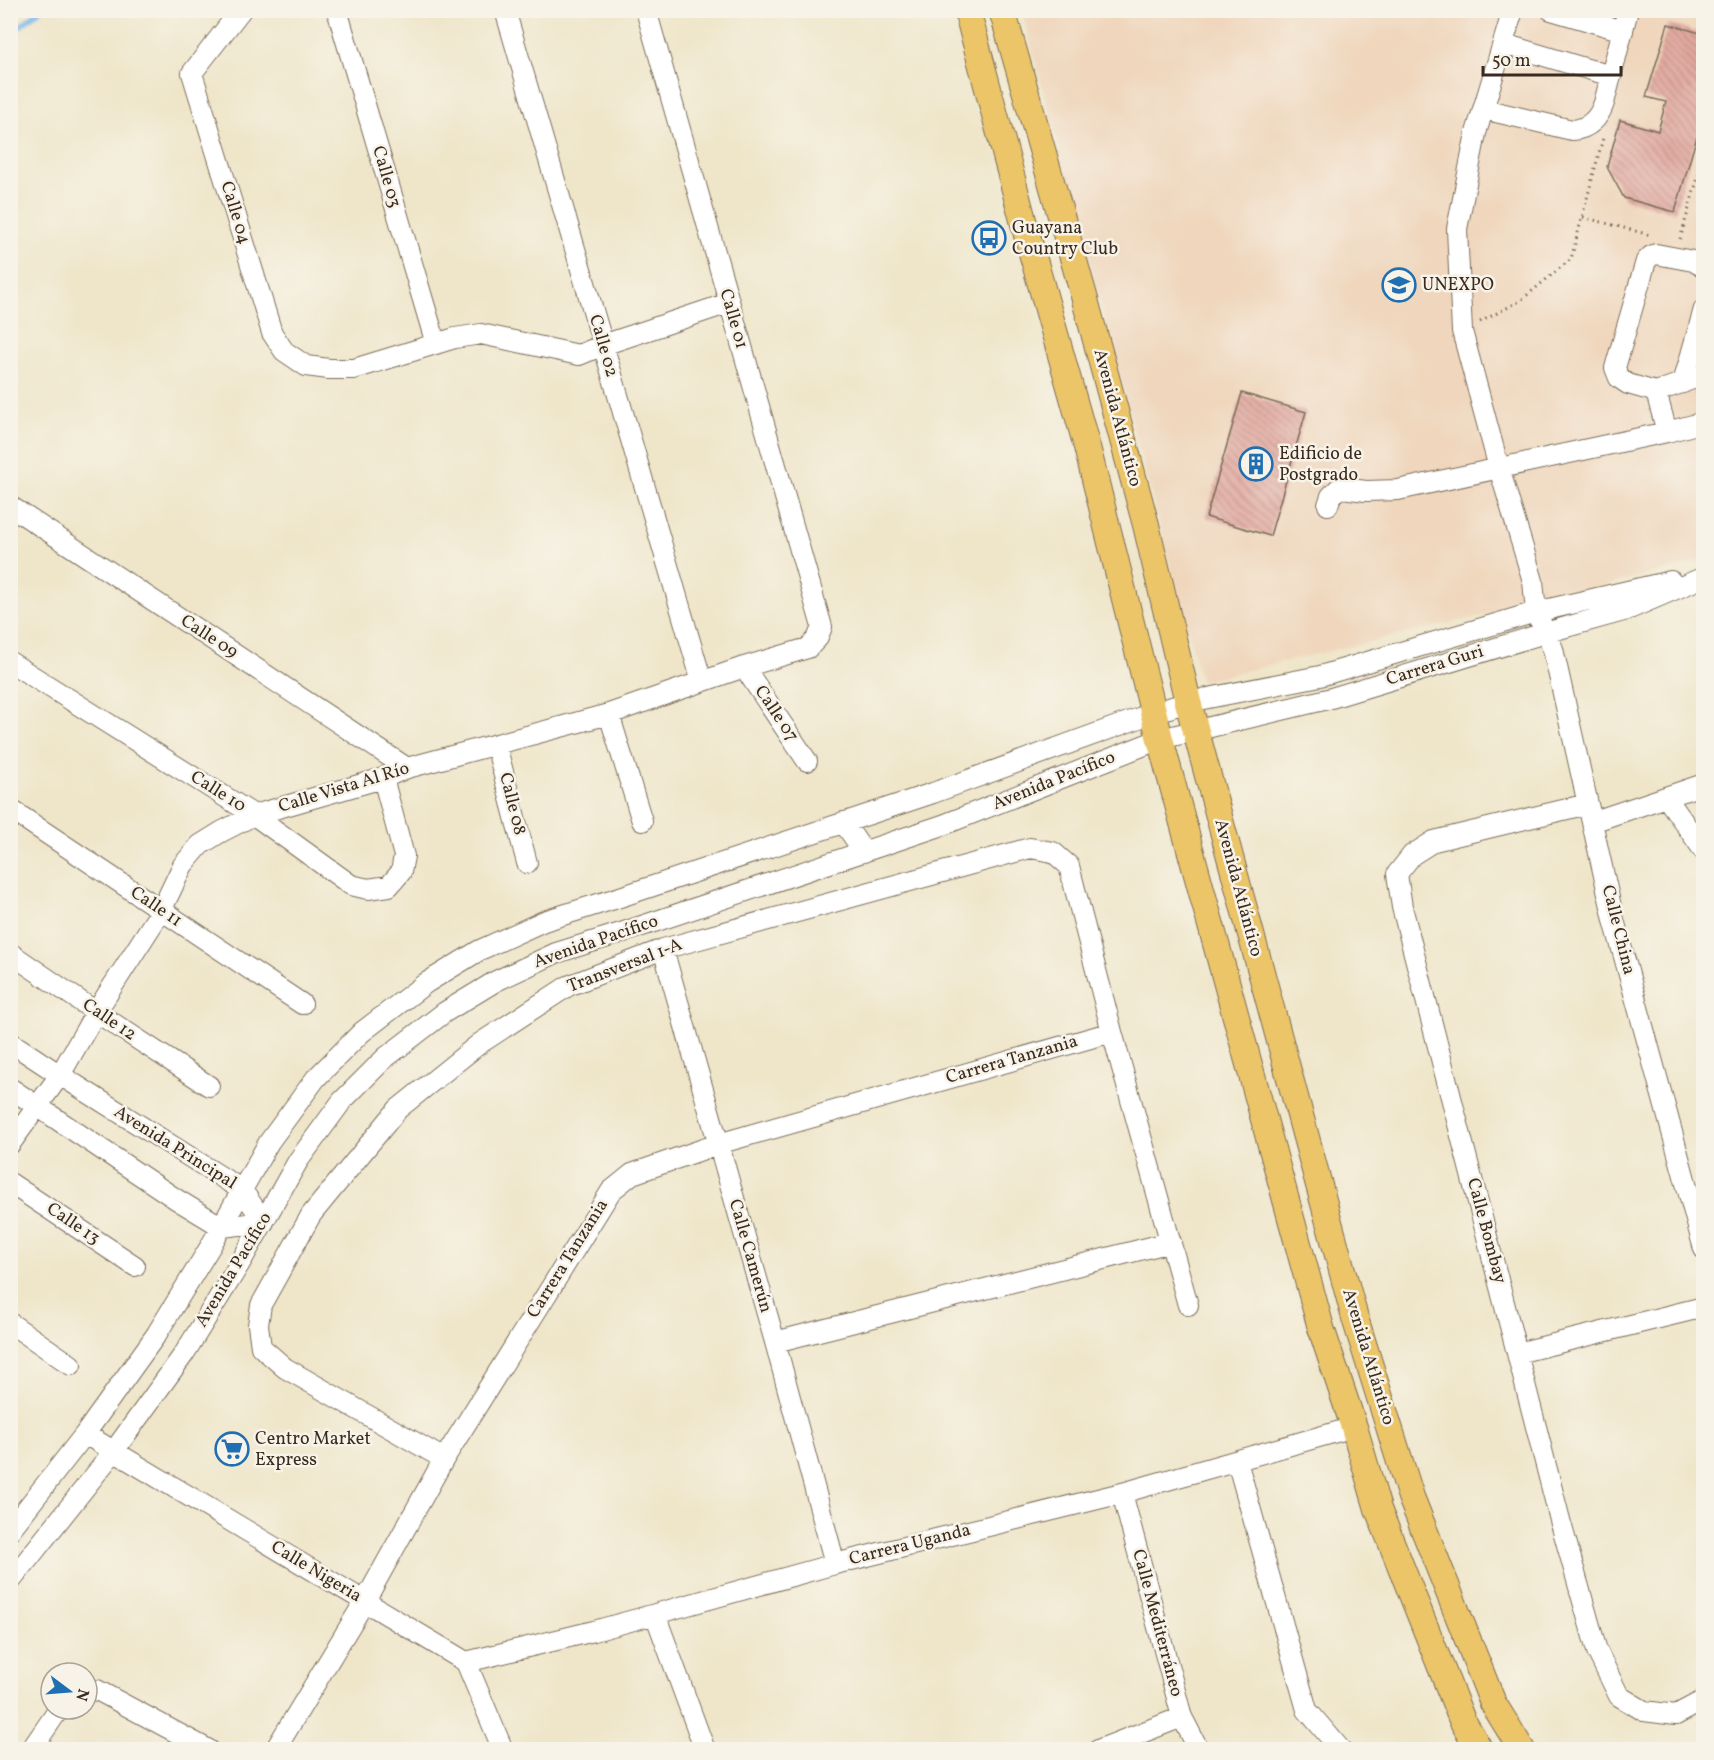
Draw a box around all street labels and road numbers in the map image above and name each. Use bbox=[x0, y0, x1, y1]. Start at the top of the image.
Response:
street label: Calle 03 bbox=[365, 143, 407, 211]
street label: Calle 04 bbox=[214, 178, 256, 248]
street label: Calle 01 bbox=[713, 286, 753, 352]
street label: Calle 02 bbox=[582, 312, 624, 380]
street label: Avenida Atlántico bbox=[1087, 346, 1147, 490]
street label: Calle 09 bbox=[175, 609, 243, 665]
street label: Carrera Guri bbox=[1383, 639, 1487, 693]
street label: Calle 07 bbox=[748, 681, 804, 747]
street label: Avenida Pacífico bbox=[989, 745, 1119, 817]
street label: Calle Vista Al Río bbox=[276, 756, 412, 820]
street label: Calle 10 bbox=[185, 765, 251, 819]
street label: Calle 08 bbox=[492, 770, 532, 838]
street label: Avenida Atlántico bbox=[1208, 816, 1268, 960]
street label: Calle 11 bbox=[125, 881, 187, 933]
street label: Calle China bbox=[1595, 883, 1641, 977]
street label: Avenida Pacífico bbox=[530, 909, 662, 975]
street label: Transversal 1-A bbox=[564, 933, 686, 999]
street label: Calle 12 bbox=[77, 993, 141, 1047]
street label: Carrera Tanzania bbox=[943, 1029, 1081, 1091]
street label: Avenida Principal bbox=[109, 1100, 241, 1196]
street label: Calle Bombay bbox=[1460, 1175, 1512, 1287]
street label: Carrera Tanzania bbox=[521, 1195, 615, 1323]
street label: Calle Camerún bbox=[722, 1196, 778, 1316]
street label: Calle 13 bbox=[41, 1197, 105, 1251]
street label: Avenida Pacífico bbox=[190, 1208, 278, 1332]
street label: Avenida Atlántico bbox=[1335, 1286, 1401, 1428]
street label: Carrera Uganda bbox=[847, 1518, 974, 1572]
street label: Calle Nigeria bbox=[266, 1535, 366, 1609]
street label: Calle Mediterráneo bbox=[1125, 1547, 1189, 1699]

